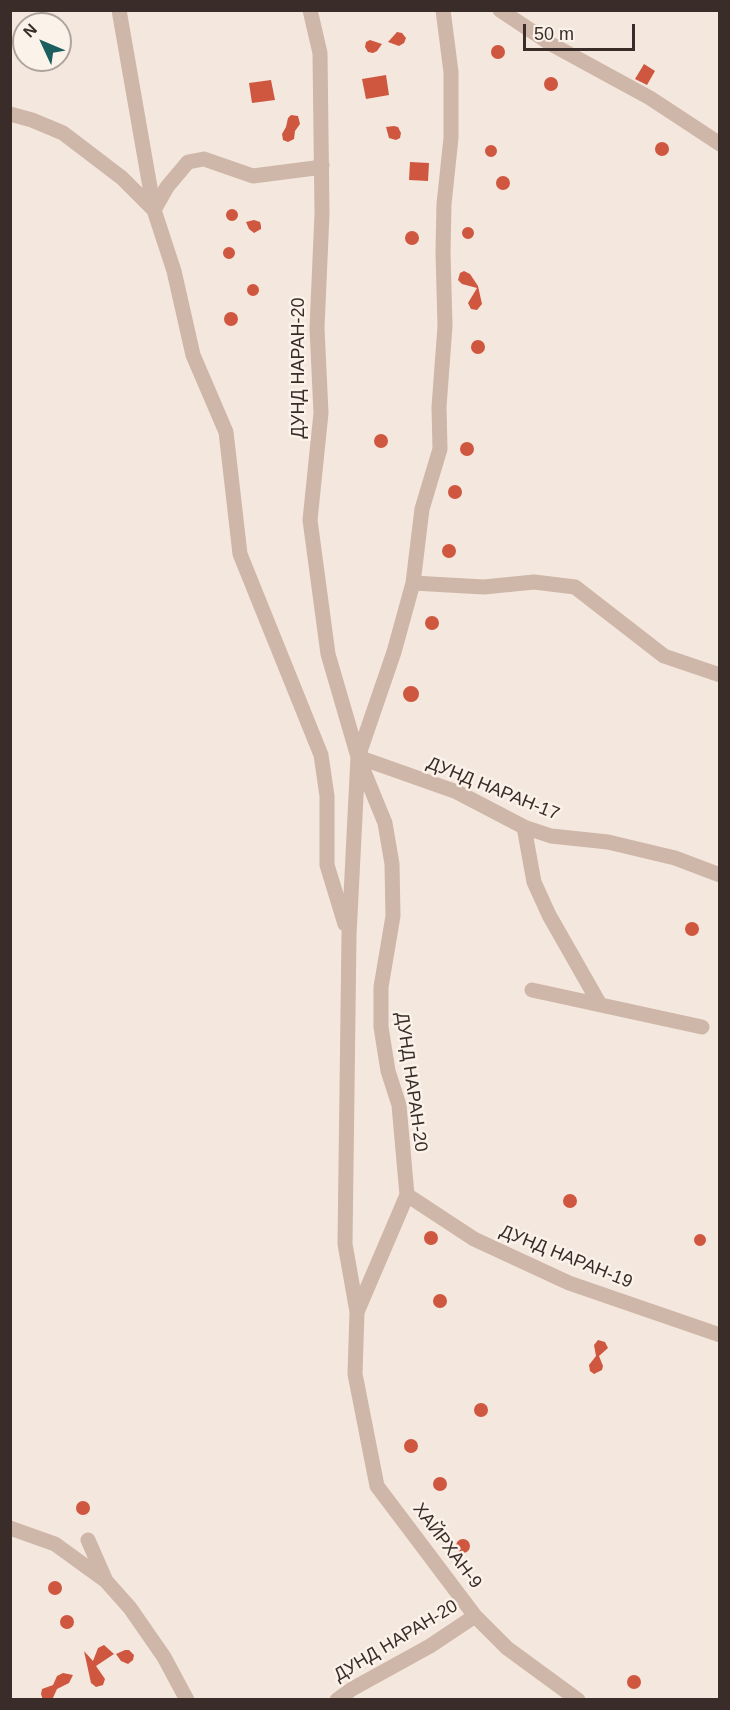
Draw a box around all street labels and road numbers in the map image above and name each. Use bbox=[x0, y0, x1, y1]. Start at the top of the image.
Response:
street label: ДУНД НАРАН-20 bbox=[288, 298, 310, 438]
street label: ДУНД НАРАН-17 bbox=[424, 753, 562, 825]
street label: ДУНД НАРАН-20 bbox=[391, 1011, 431, 1153]
street label: ДУНД НАРАН-19 bbox=[497, 1221, 635, 1293]
street label: ХАЙРХАН-9 bbox=[408, 1499, 486, 1593]
street label: ДУНД НАРАН-20 bbox=[330, 1595, 462, 1687]

